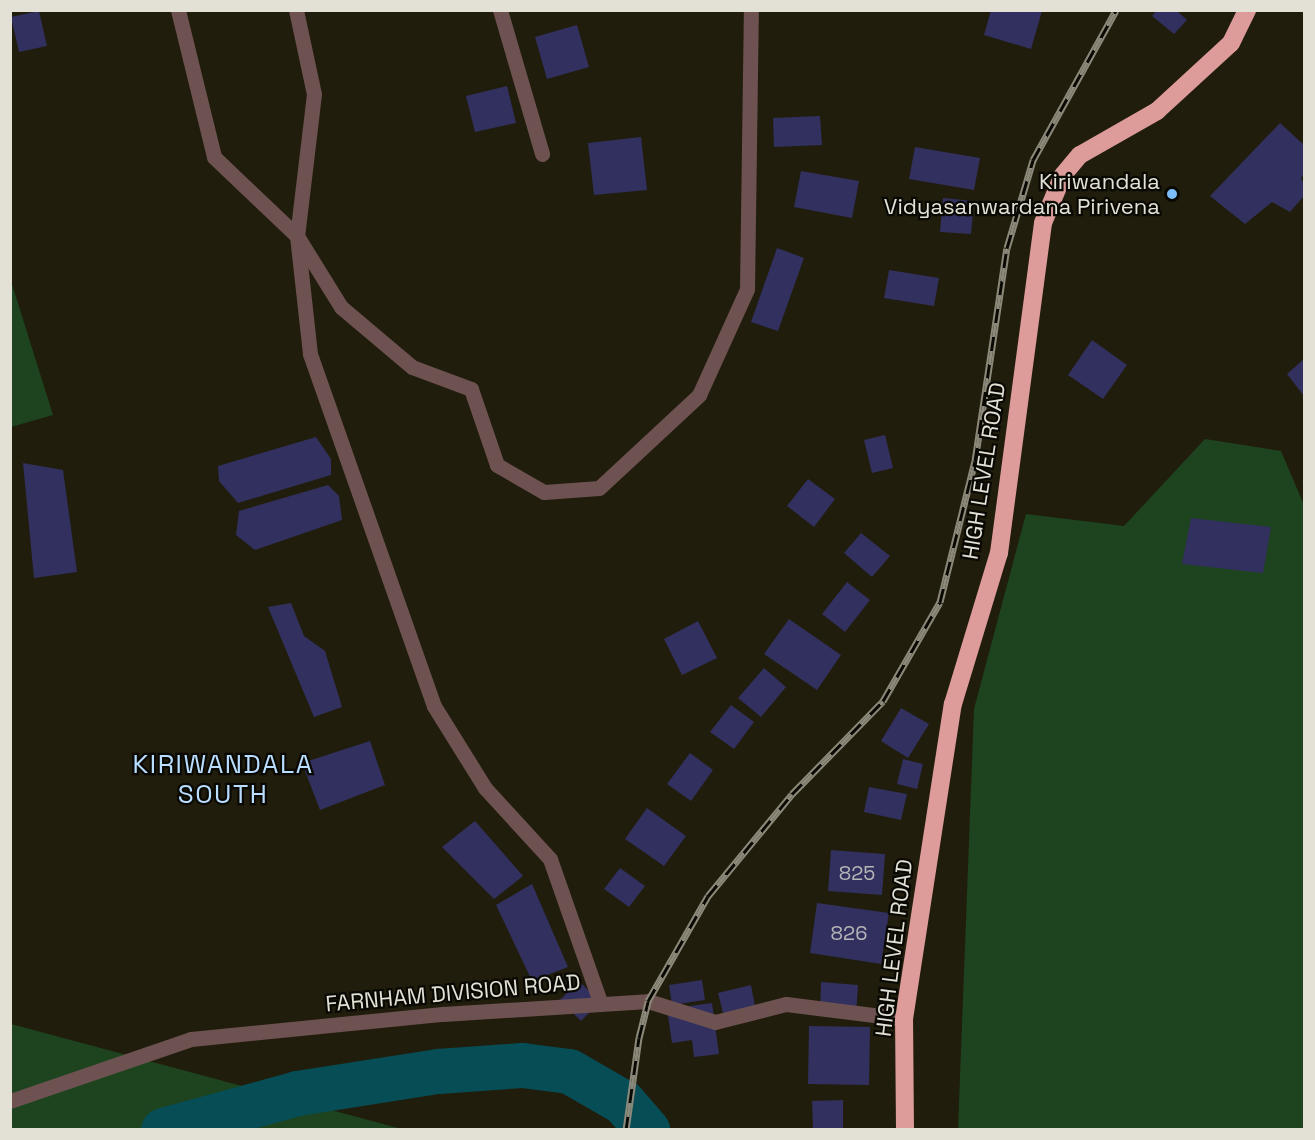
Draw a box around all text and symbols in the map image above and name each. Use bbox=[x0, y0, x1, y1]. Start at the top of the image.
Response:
place label: Kiriwandala Vidyasanwardana Pirivena bbox=[884, 168, 1160, 220]
marker: Kiriwandala Vidyasanwardana Pirivena bbox=[1165, 187, 1179, 201]
street label: HIGH LEVEL ROAD bbox=[957, 380, 1011, 562]
district label: KIRIWANDALA SOUTH bbox=[132, 749, 314, 810]
street label: HIGH LEVEL ROAD bbox=[870, 857, 918, 1039]
house number: 825 bbox=[839, 861, 875, 885]
house number: 826 bbox=[831, 921, 867, 945]
street label: FARNHAM DIVISION ROAD bbox=[324, 969, 582, 1017]

